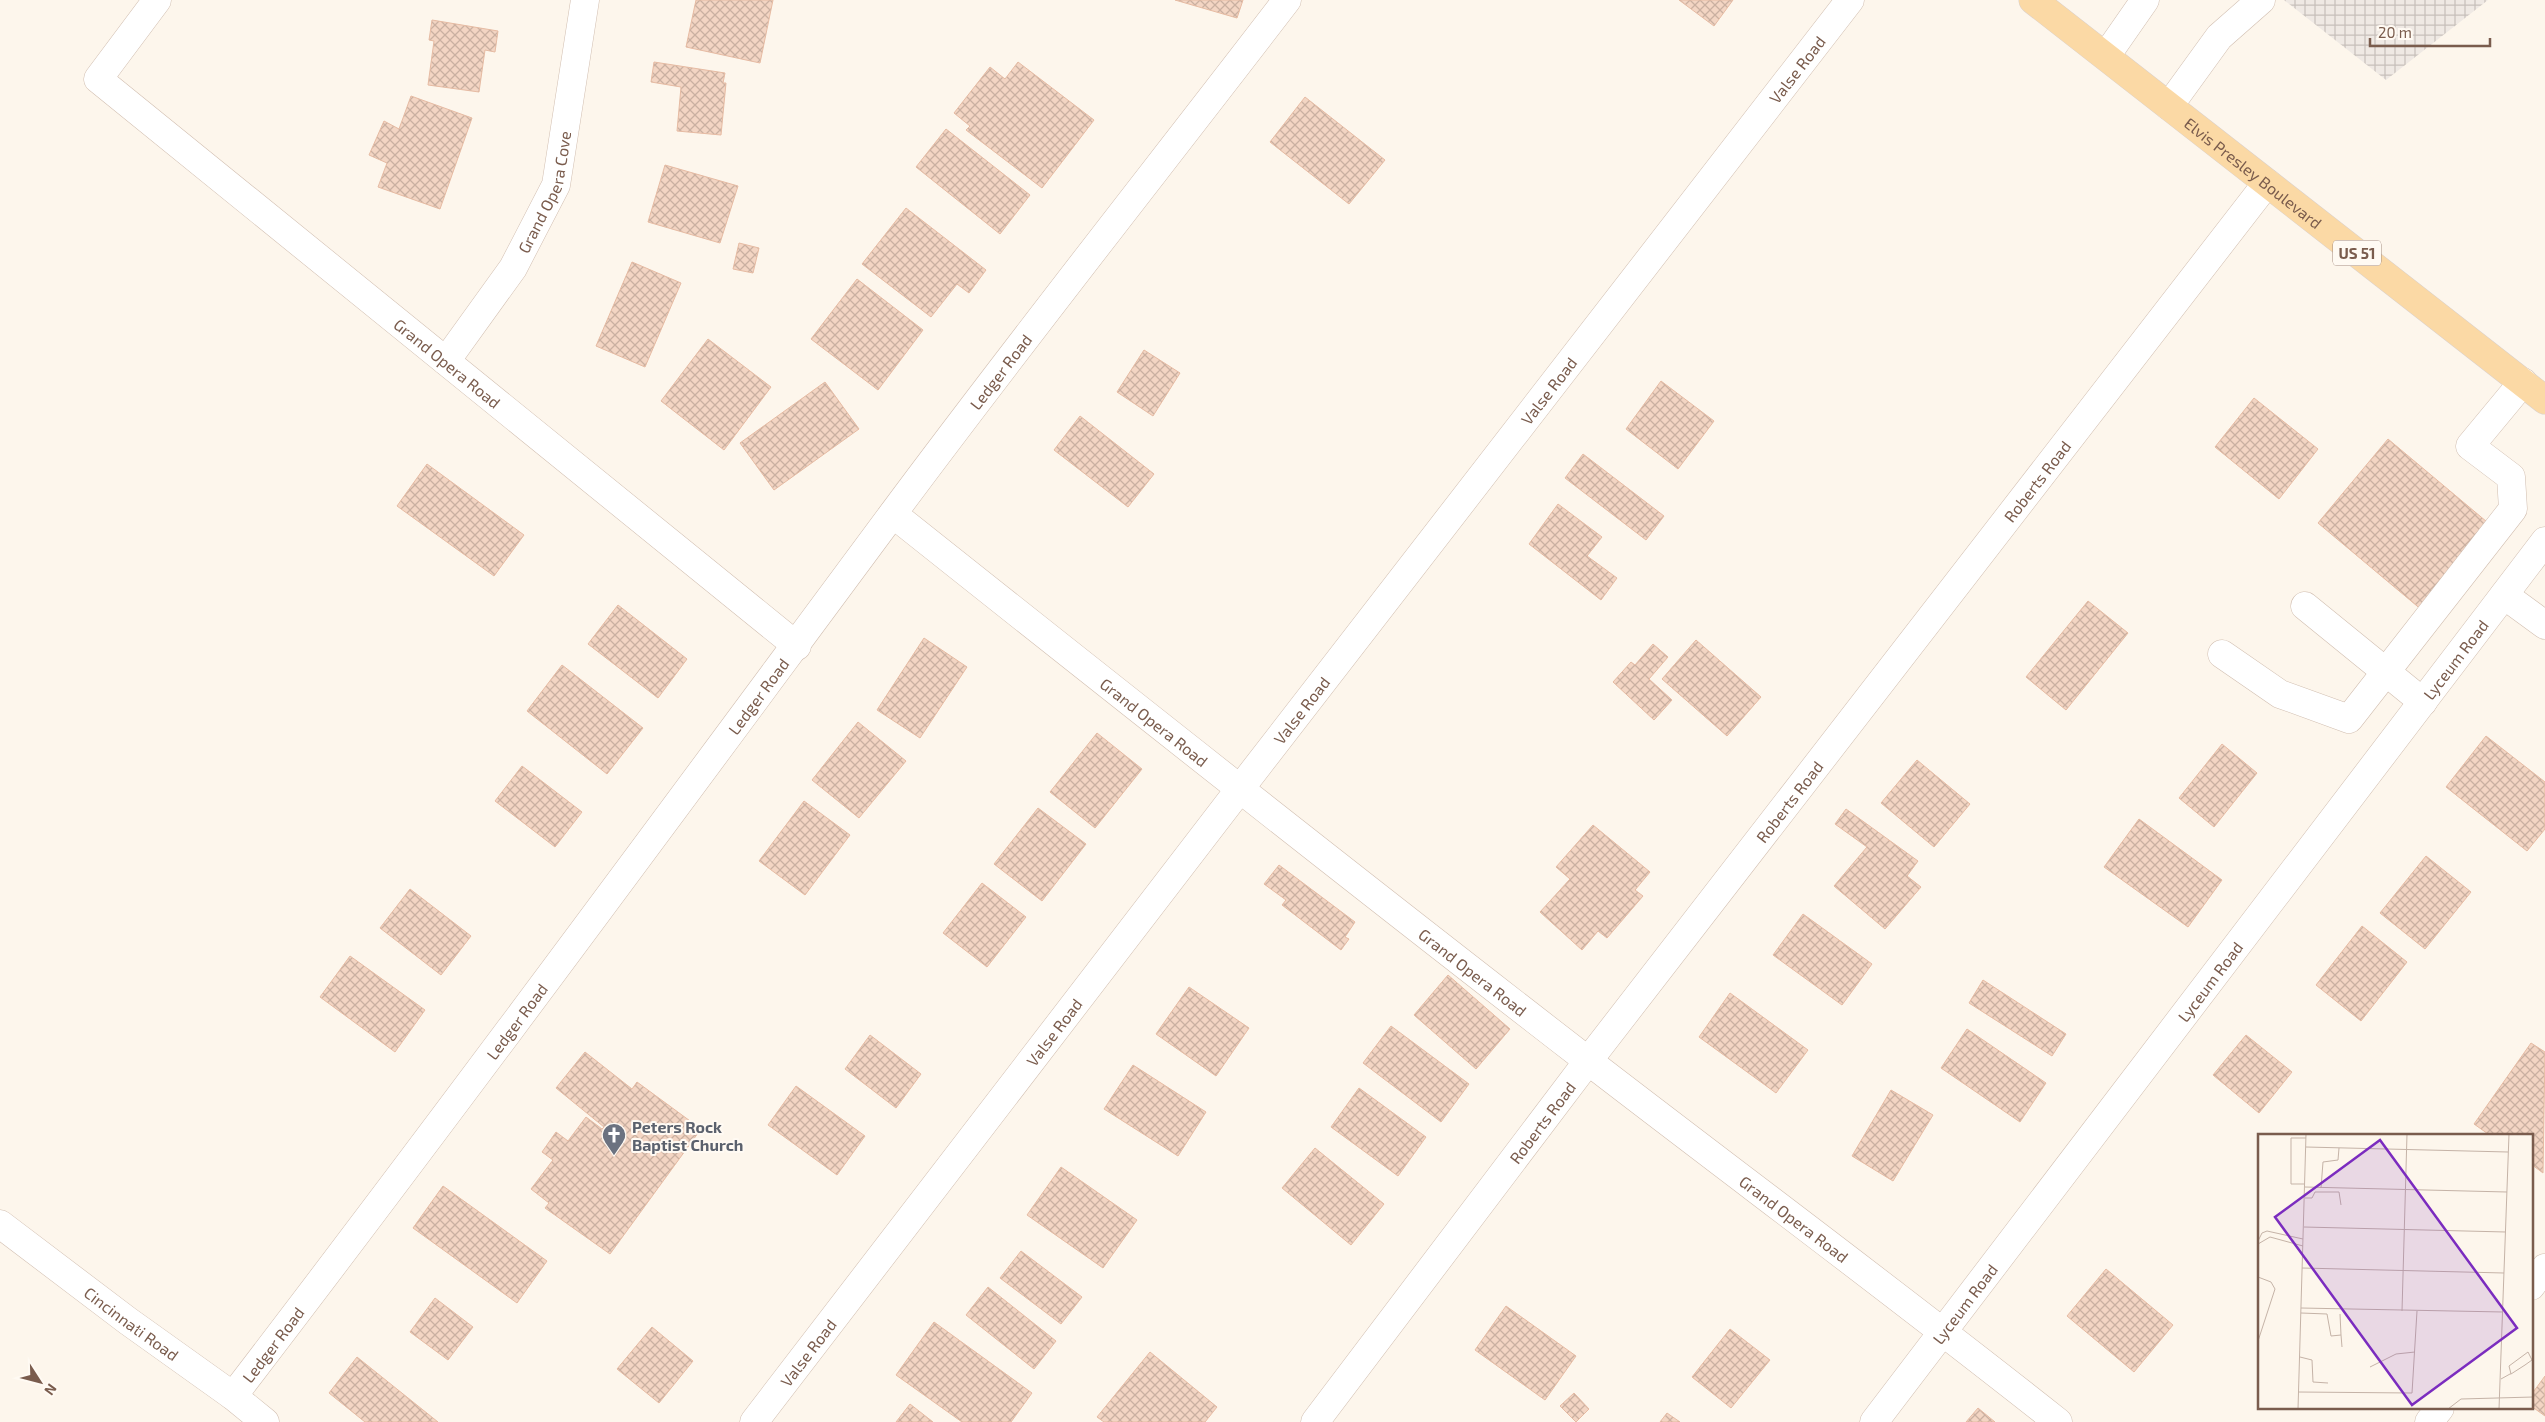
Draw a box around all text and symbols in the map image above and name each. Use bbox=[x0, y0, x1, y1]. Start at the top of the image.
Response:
scale bar bbox=[2370, 15, 2490, 47]
text: 20 m bbox=[2378, 23, 2412, 41]
street label: Valse Road bbox=[1765, 32, 1829, 107]
street label: Elvis Presley Boulevard bbox=[2181, 113, 2326, 232]
street label: Grand Opera Cove bbox=[513, 129, 574, 256]
road number: US 51 bbox=[2333, 240, 2381, 266]
street label: Grand Opera Road bbox=[391, 314, 505, 412]
street label: Ledger Road bbox=[965, 330, 1035, 413]
street label: Valse Road bbox=[1516, 353, 1580, 428]
street label: Roberts Road bbox=[1999, 436, 2074, 525]
street label: Lyceum Road bbox=[2419, 615, 2492, 703]
street label: Ledger Road bbox=[723, 654, 792, 738]
street label: Valse Road bbox=[1269, 672, 1333, 747]
street label: Grand Opera Road bbox=[1097, 673, 1212, 770]
street label: Roberts Road bbox=[1751, 757, 1826, 846]
street label: Grand Opera Road bbox=[1415, 924, 1531, 1020]
street label: Lyceum Road bbox=[2173, 938, 2246, 1025]
street label: Ledger Road bbox=[482, 979, 551, 1063]
street label: Valse Road bbox=[1022, 994, 1085, 1069]
street label: Roberts Road bbox=[1505, 1077, 1579, 1167]
place label: Peters Rock Baptist Church bbox=[632, 1117, 743, 1154]
church icon: Peters Rock Baptist Church bbox=[601, 1122, 627, 1156]
inset map bbox=[2258, 1134, 2532, 1410]
street label: Grand Opera Road bbox=[1736, 1171, 1853, 1266]
street label: Lyceum Road bbox=[1928, 1260, 2001, 1347]
street label: Cincinnati Road bbox=[81, 1282, 183, 1364]
street label: Ledger Road bbox=[238, 1303, 307, 1386]
street label: Valse Road bbox=[776, 1315, 839, 1390]
north arrow bbox=[15, 1357, 65, 1407]
text: N bbox=[41, 1381, 61, 1399]

